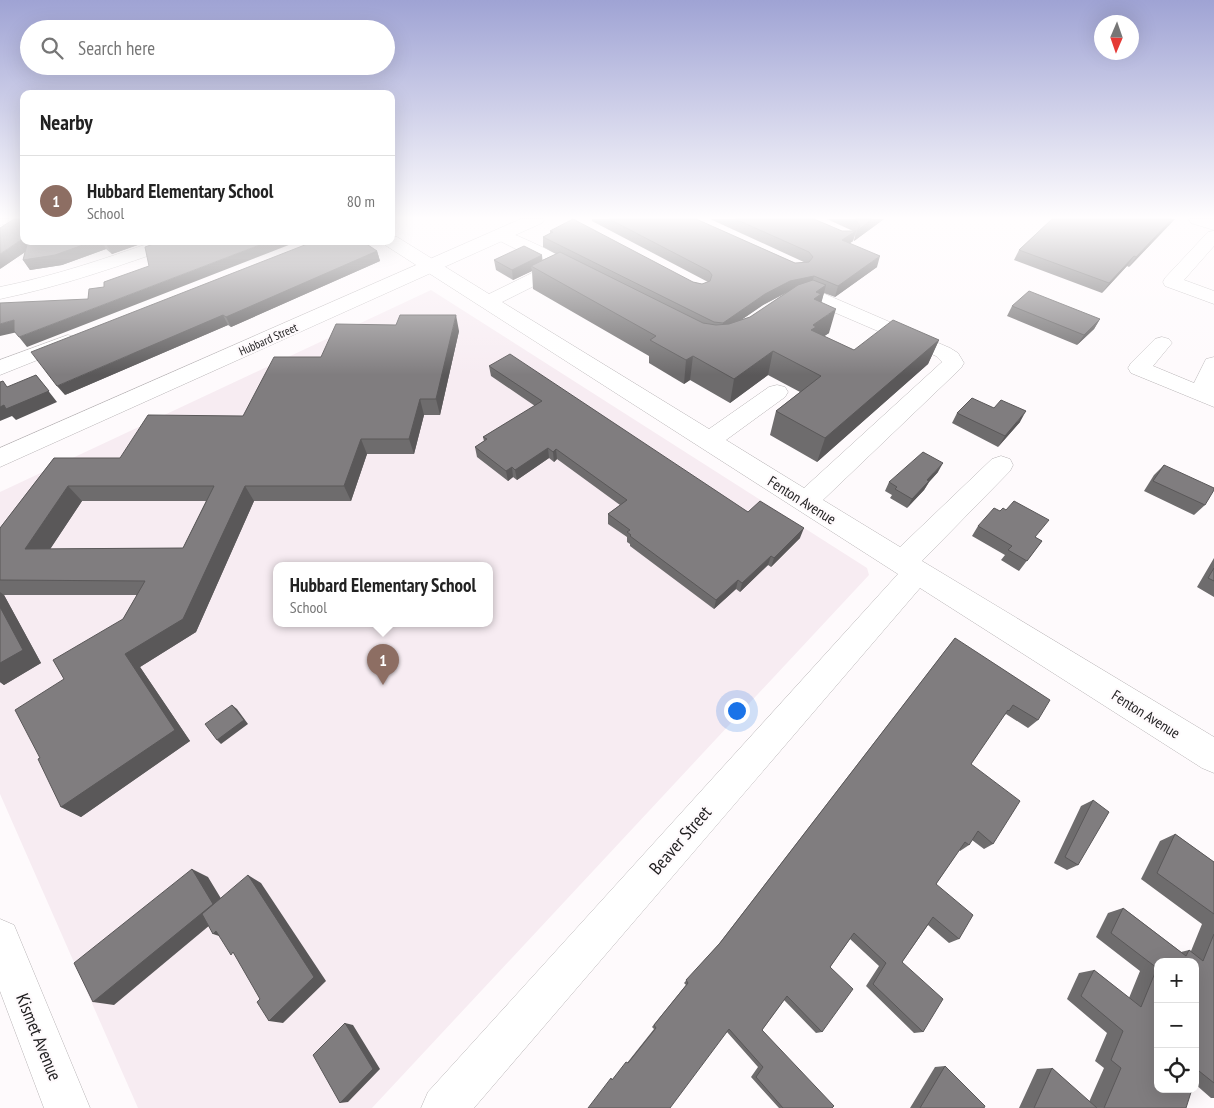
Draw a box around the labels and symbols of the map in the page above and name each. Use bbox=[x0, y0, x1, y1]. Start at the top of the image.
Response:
north arrow bbox=[1094, 15, 1139, 60]
street label: Hubbard Street bbox=[236, 319, 300, 359]
street label: Fenton Avenue bbox=[764, 472, 840, 528]
pin: 1 bbox=[367, 644, 399, 685]
street label: Fenton Avenue bbox=[1108, 686, 1184, 742]
your location bbox=[724, 698, 750, 724]
street label: Beaver Street bbox=[644, 801, 716, 879]
street label: Kismet Avenue bbox=[11, 990, 67, 1084]

